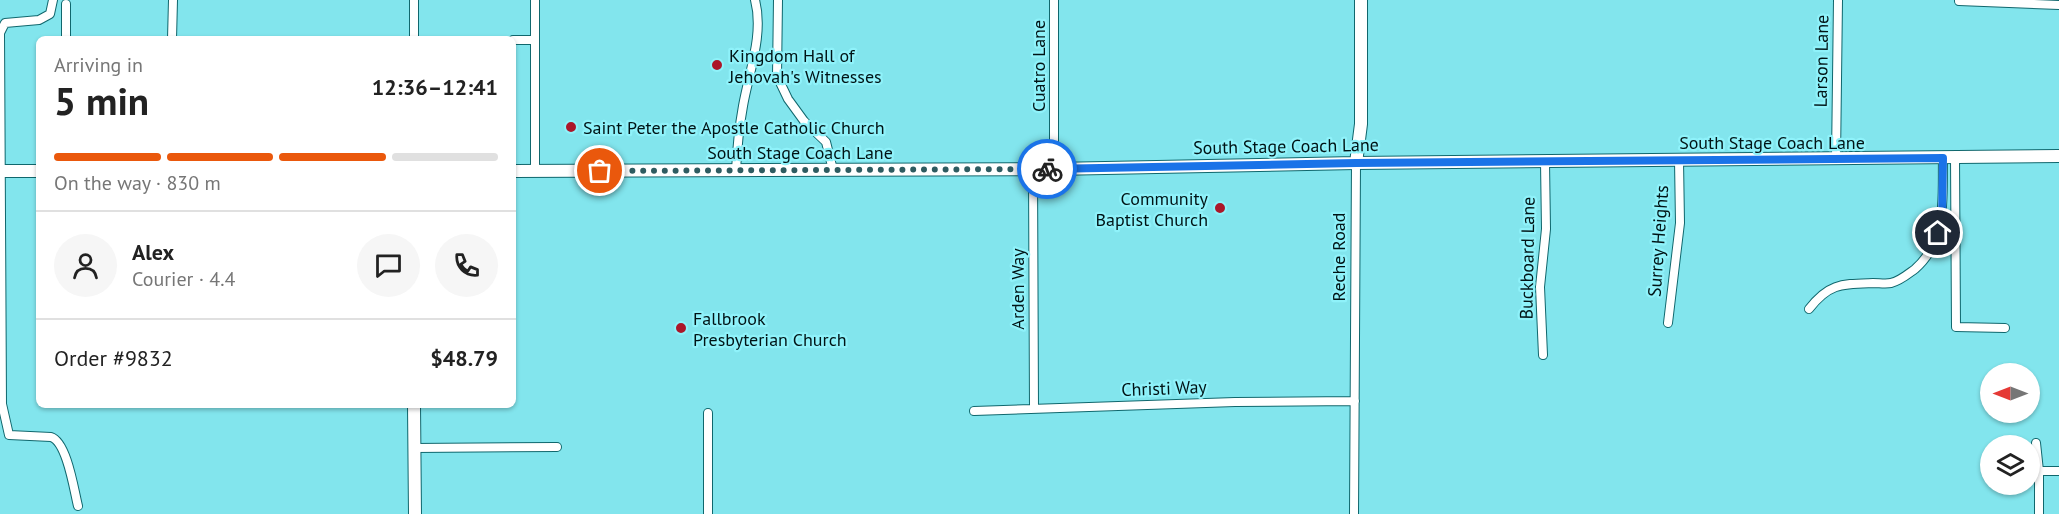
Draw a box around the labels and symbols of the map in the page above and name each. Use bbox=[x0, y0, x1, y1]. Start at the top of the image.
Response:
street label: Larson Lane bbox=[1809, 14, 1833, 108]
street label: Cuatro Lane bbox=[1027, 20, 1050, 112]
place label: Kingdom Hall of Jehovah's Witnesses bbox=[728, 44, 882, 88]
marker: Kingdom Hall of Jehovah's Witnesses bbox=[710, 58, 724, 72]
place label: Saint Peter the Apostle Catholic Church bbox=[583, 116, 885, 139]
marker: Saint Peter the Apostle Catholic Church bbox=[564, 120, 578, 134]
street label: South Stage Coach Lane bbox=[1679, 131, 1865, 154]
street label: South Stage Coach Lane bbox=[1193, 133, 1379, 159]
courier bbox=[1017, 139, 1077, 199]
street label: South Stage Coach Lane bbox=[707, 141, 893, 164]
pin bbox=[574, 145, 625, 196]
street label: Surrey Heights bbox=[1643, 184, 1673, 298]
place label: Community Baptist Church bbox=[1096, 187, 1209, 231]
street label: Buckboard Lane bbox=[1514, 196, 1540, 320]
marker: Community Baptist Church bbox=[1213, 201, 1227, 215]
pin bbox=[1912, 207, 1963, 258]
street label: Reche Road bbox=[1327, 213, 1350, 301]
street label: Arden Way bbox=[1006, 248, 1029, 330]
place label: Fallbrook Presbyterian Church bbox=[693, 307, 847, 351]
marker: Fallbrook Presbyterian Church bbox=[674, 321, 688, 335]
north arrow bbox=[1980, 363, 2040, 423]
street label: Christi Way bbox=[1121, 375, 1208, 401]

